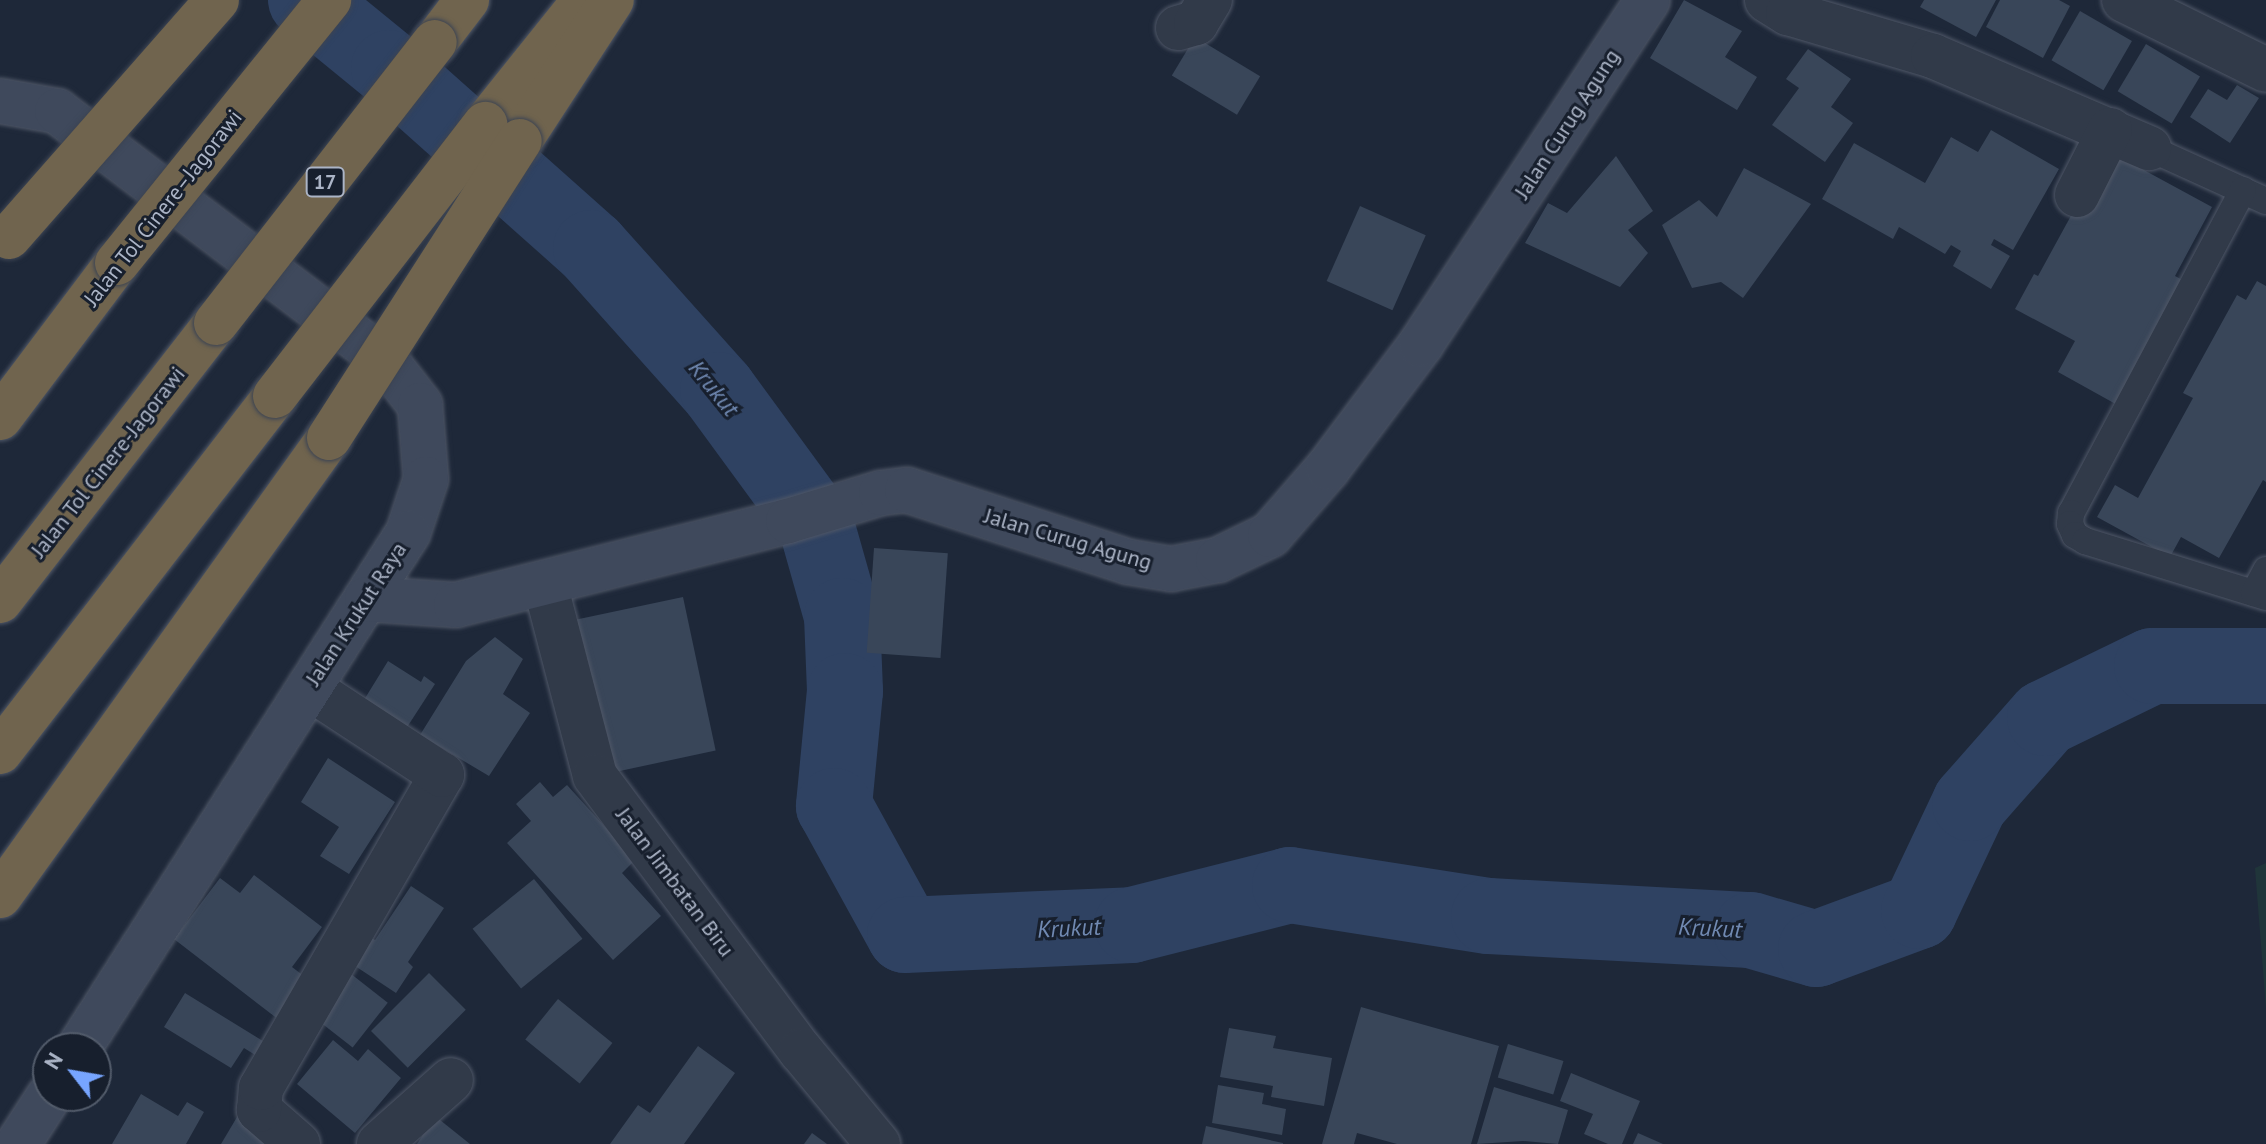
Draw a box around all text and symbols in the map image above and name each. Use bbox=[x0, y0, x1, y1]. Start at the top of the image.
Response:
street label: Jalan Curug Agung bbox=[1509, 44, 1625, 204]
street label: Jalan Tol Cinere–Jagorawi bbox=[78, 104, 248, 312]
road number: 17 bbox=[305, 166, 345, 198]
water label: Krukut bbox=[683, 354, 745, 422]
street label: Jalan Tol Cinere-Jagorawi bbox=[25, 361, 191, 563]
street label: Jalan Curug Agung bbox=[981, 502, 1155, 576]
street label: Jalan Krukut Raya bbox=[300, 537, 412, 691]
street label: Jalan Jimbatan Biru bbox=[610, 802, 740, 962]
water label: Krukut bbox=[1036, 912, 1102, 944]
water label: Krukut bbox=[1677, 912, 1743, 944]
north arrow bbox=[32, 1032, 112, 1112]
text: N bbox=[37, 1047, 69, 1074]

